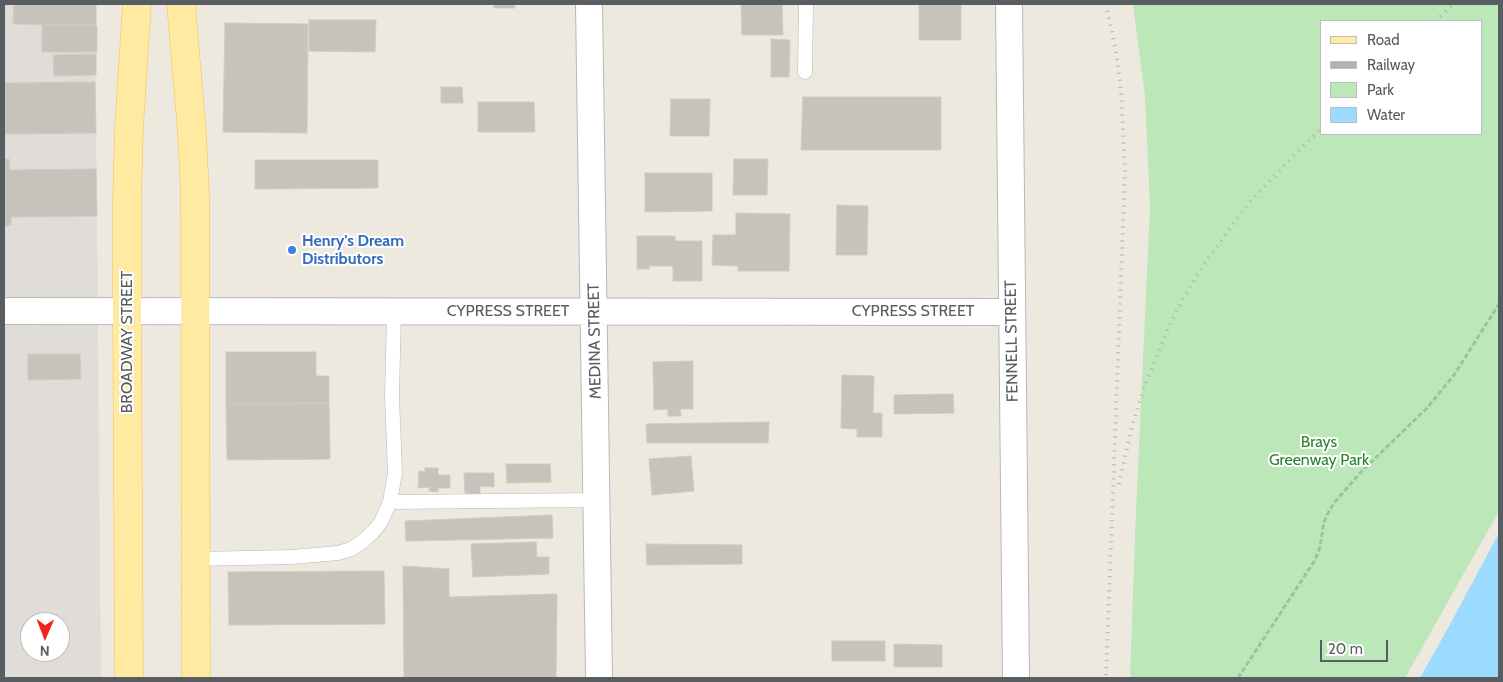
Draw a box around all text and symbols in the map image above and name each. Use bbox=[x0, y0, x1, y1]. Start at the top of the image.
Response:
legend bbox=[1320, 20, 1483, 135]
text: Road bbox=[1367, 31, 1400, 49]
text: Railway bbox=[1367, 56, 1415, 74]
text: Park bbox=[1367, 81, 1394, 99]
text: Water bbox=[1367, 106, 1405, 124]
place label: Henry's Dream Distributors bbox=[302, 231, 404, 269]
marker: Henry's Dream Distributors bbox=[286, 244, 298, 256]
street label: BROADWAY STREET bbox=[117, 271, 137, 413]
street label: FENNELL STREET bbox=[1001, 280, 1023, 402]
street label: MEDINA STREET bbox=[584, 283, 606, 399]
street label: CYPRESS STREET bbox=[447, 301, 569, 321]
street label: CYPRESS STREET bbox=[852, 301, 974, 321]
park label: Brays Greenway Park bbox=[1269, 432, 1369, 470]
north arrow bbox=[20, 612, 70, 662]
scale bar bbox=[1323, 630, 1390, 662]
text: 20 m bbox=[1328, 640, 1363, 658]
text: N bbox=[40, 642, 50, 660]

